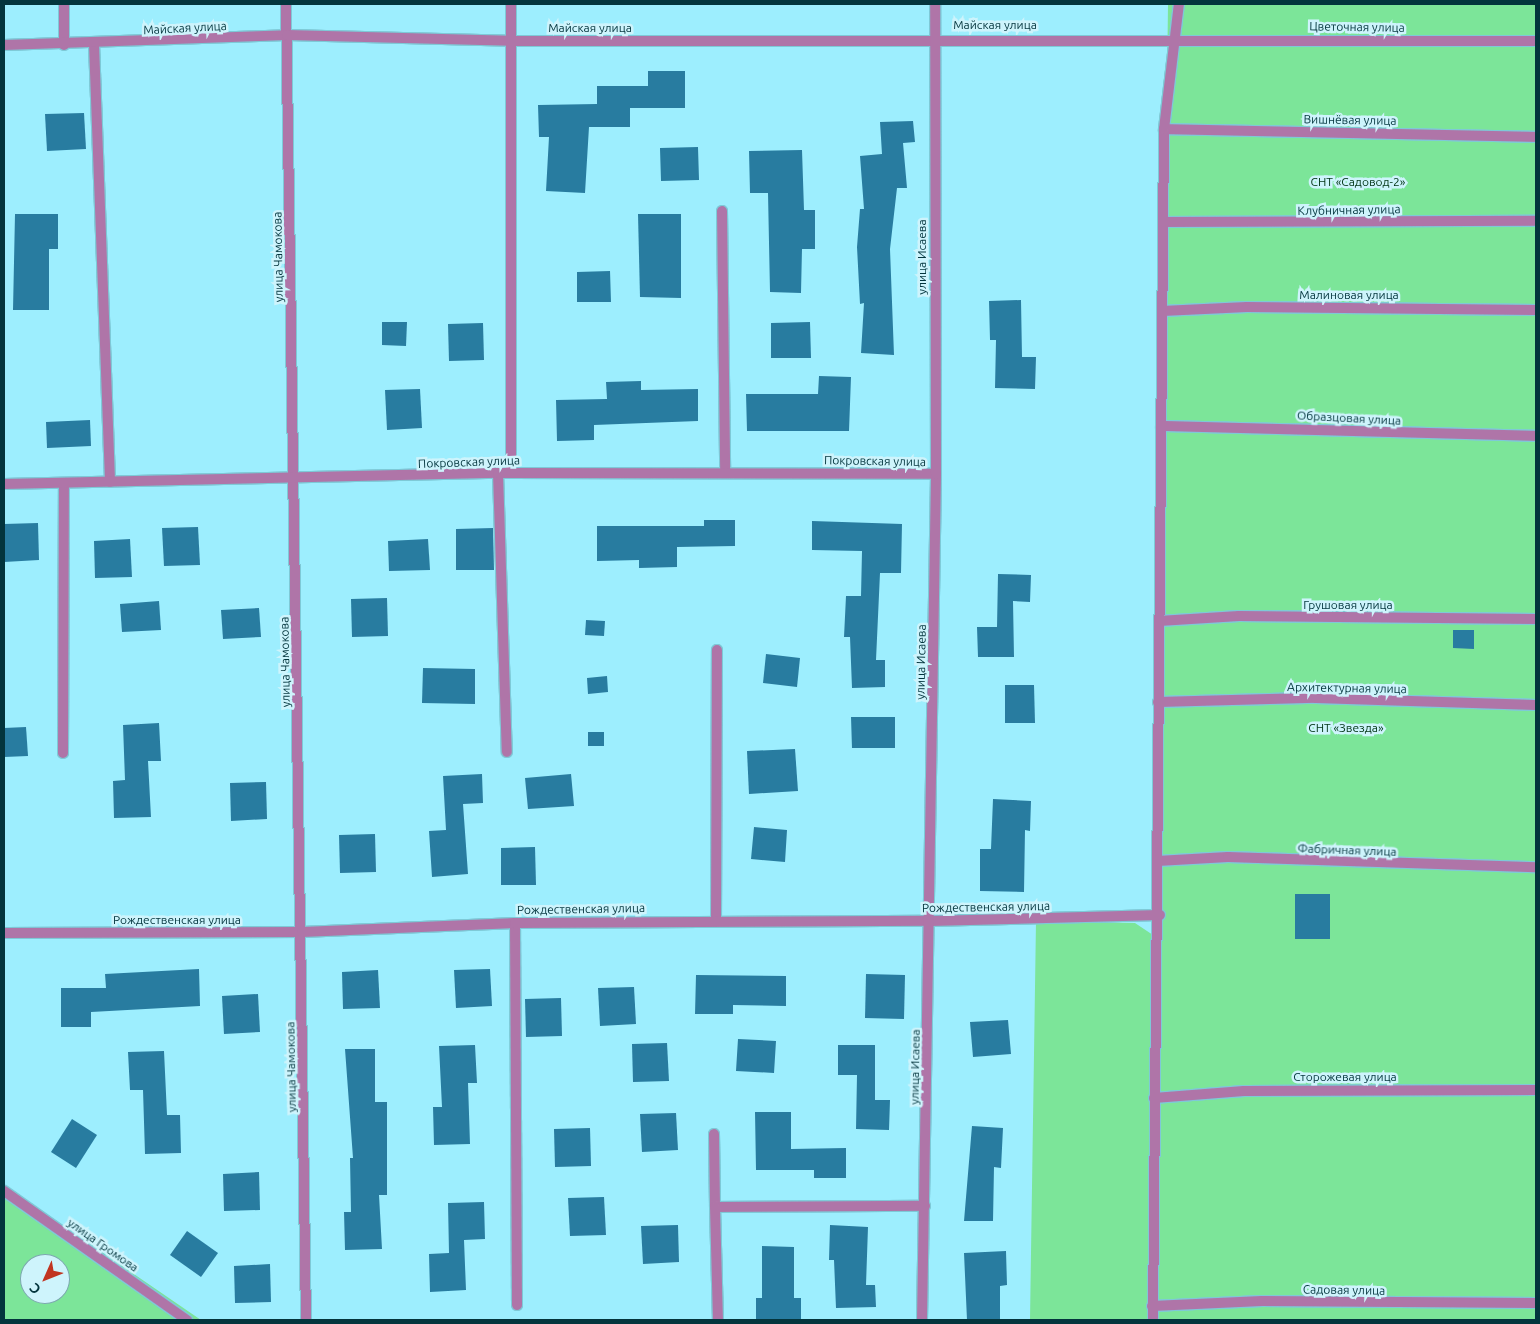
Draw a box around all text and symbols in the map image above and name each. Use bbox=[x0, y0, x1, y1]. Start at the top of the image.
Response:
street label: Майская улица bbox=[953, 18, 1037, 32]
street label: Майская улица bbox=[143, 19, 227, 37]
street label: Цветочная улица bbox=[1309, 19, 1405, 35]
street label: Майская улица bbox=[548, 21, 632, 35]
street label: Вишнёвая улица bbox=[1303, 112, 1397, 128]
park label: СНТ «Садовод-2» bbox=[1311, 175, 1405, 189]
street label: Клубничная улица bbox=[1297, 202, 1401, 218]
street label: улица Чамокова bbox=[270, 212, 286, 302]
street label: улица Исаева bbox=[915, 219, 929, 295]
street label: Малиновая улица bbox=[1299, 288, 1399, 302]
street label: Образцовая улица bbox=[1297, 408, 1401, 428]
street label: Покровская улица bbox=[418, 453, 520, 471]
street label: Покровская улица bbox=[824, 453, 926, 469]
street label: Грушовая улица bbox=[1303, 598, 1393, 612]
street label: улица Чамокова bbox=[277, 617, 293, 707]
street label: улица Исаева bbox=[913, 624, 929, 700]
street label: Архитектурная улица bbox=[1287, 680, 1407, 696]
park label: СНТ «Звезда» bbox=[1308, 721, 1384, 735]
street label: Фабричная улица bbox=[1297, 841, 1397, 859]
street label: Рождественская улица bbox=[922, 899, 1050, 915]
street label: Рождественская улица bbox=[517, 901, 645, 917]
street label: Рождественская улица bbox=[113, 913, 241, 927]
street label: улица Чамокова bbox=[283, 1022, 299, 1112]
street label: улица Исаева bbox=[907, 1029, 923, 1105]
street label: Сторожевая улица bbox=[1293, 1070, 1397, 1084]
street label: улица Громова bbox=[65, 1215, 141, 1275]
north arrow bbox=[20, 1254, 70, 1304]
text: С bbox=[26, 1280, 44, 1298]
street label: Садовая улица bbox=[1303, 1282, 1385, 1298]

